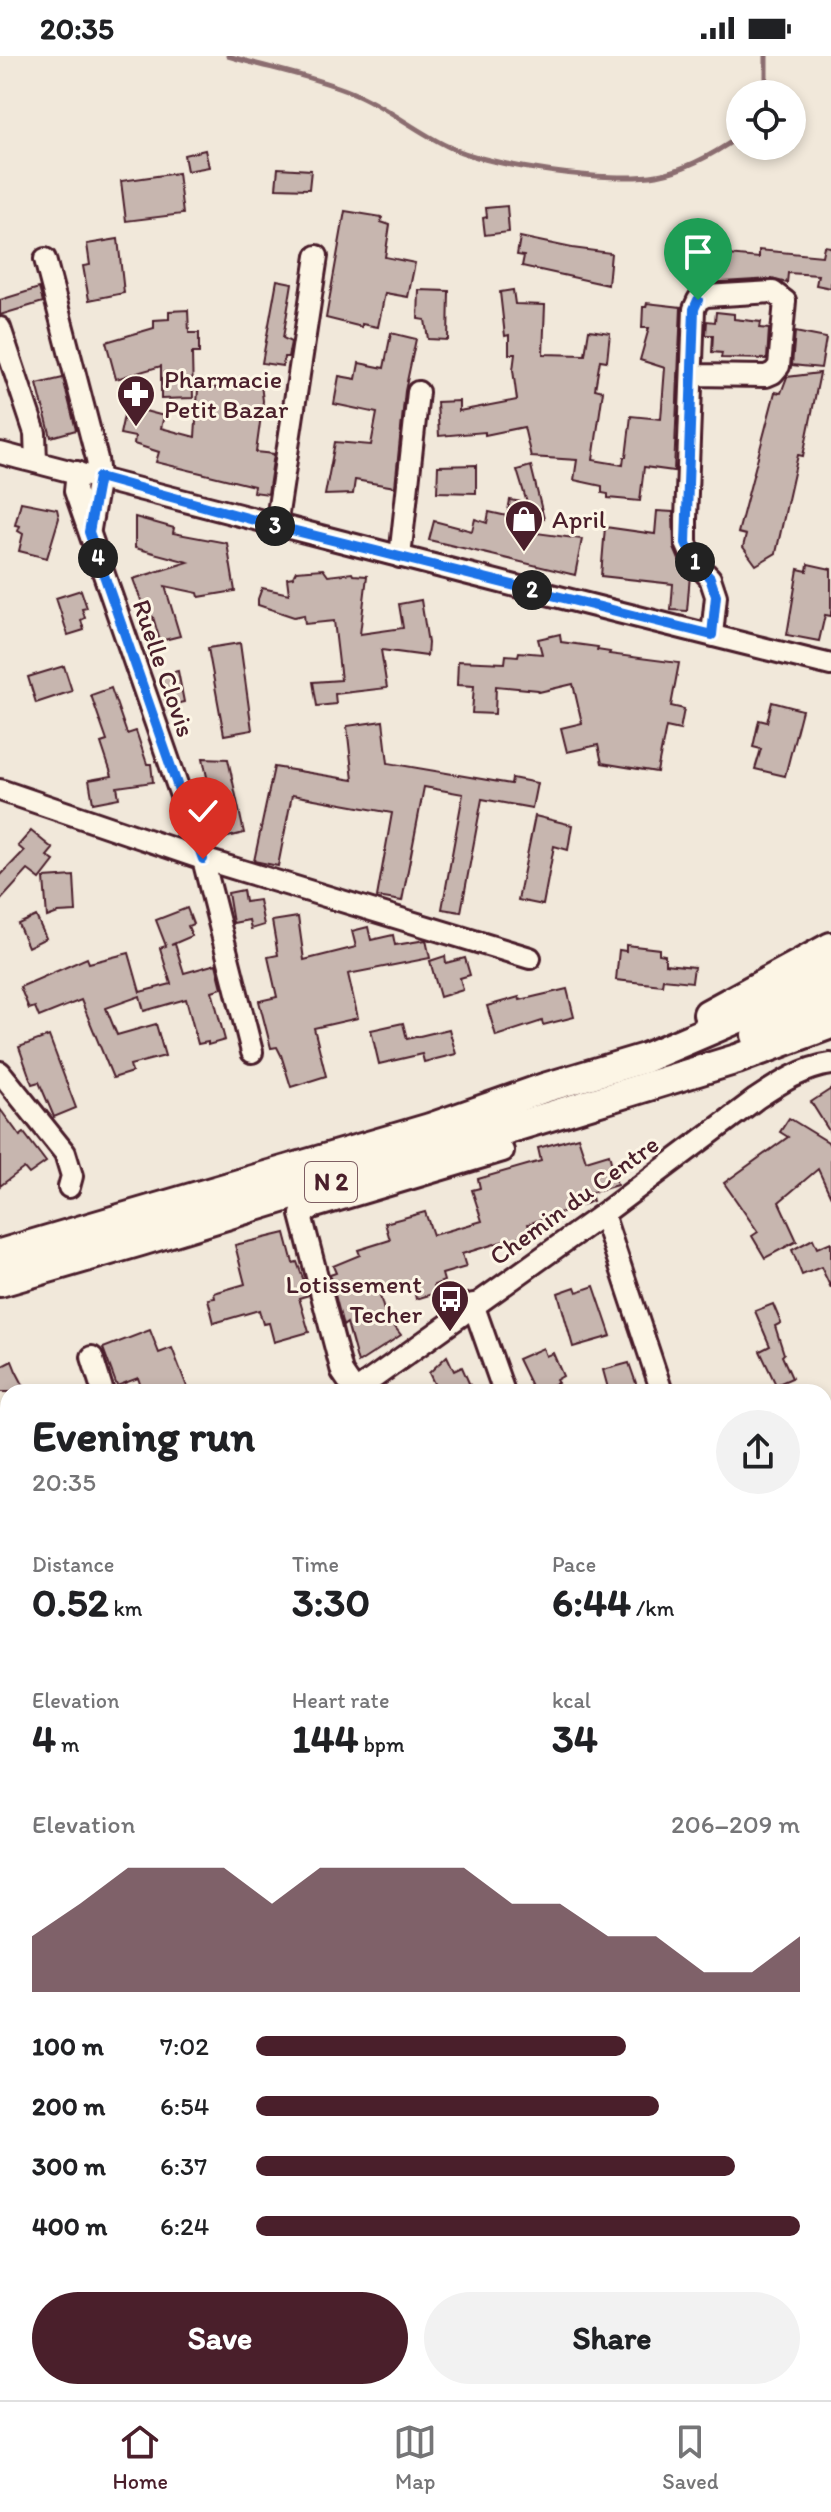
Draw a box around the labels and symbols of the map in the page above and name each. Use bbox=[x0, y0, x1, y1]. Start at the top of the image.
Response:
pin bbox=[664, 218, 732, 300]
place label: Pharmacie Petit Bazar bbox=[164, 363, 289, 425]
pharmacy icon: Pharmacie Petit Bazar bbox=[115, 373, 157, 428]
shop icon: April bbox=[503, 498, 545, 553]
place label: April bbox=[552, 503, 606, 535]
pin: 3 bbox=[255, 506, 295, 546]
pin: 4 bbox=[78, 538, 118, 578]
pin: 1 bbox=[675, 542, 715, 582]
pin: 2 bbox=[512, 570, 552, 610]
street label: Ruelle Clovis bbox=[126, 595, 202, 741]
pin bbox=[169, 777, 237, 859]
street label: Chemin du Centre bbox=[483, 1128, 665, 1272]
road number: N 2 bbox=[305, 1162, 357, 1202]
place label: Lotissement Techer bbox=[286, 1268, 423, 1330]
bus stop icon: Lotissement Techer bbox=[429, 1278, 471, 1333]

